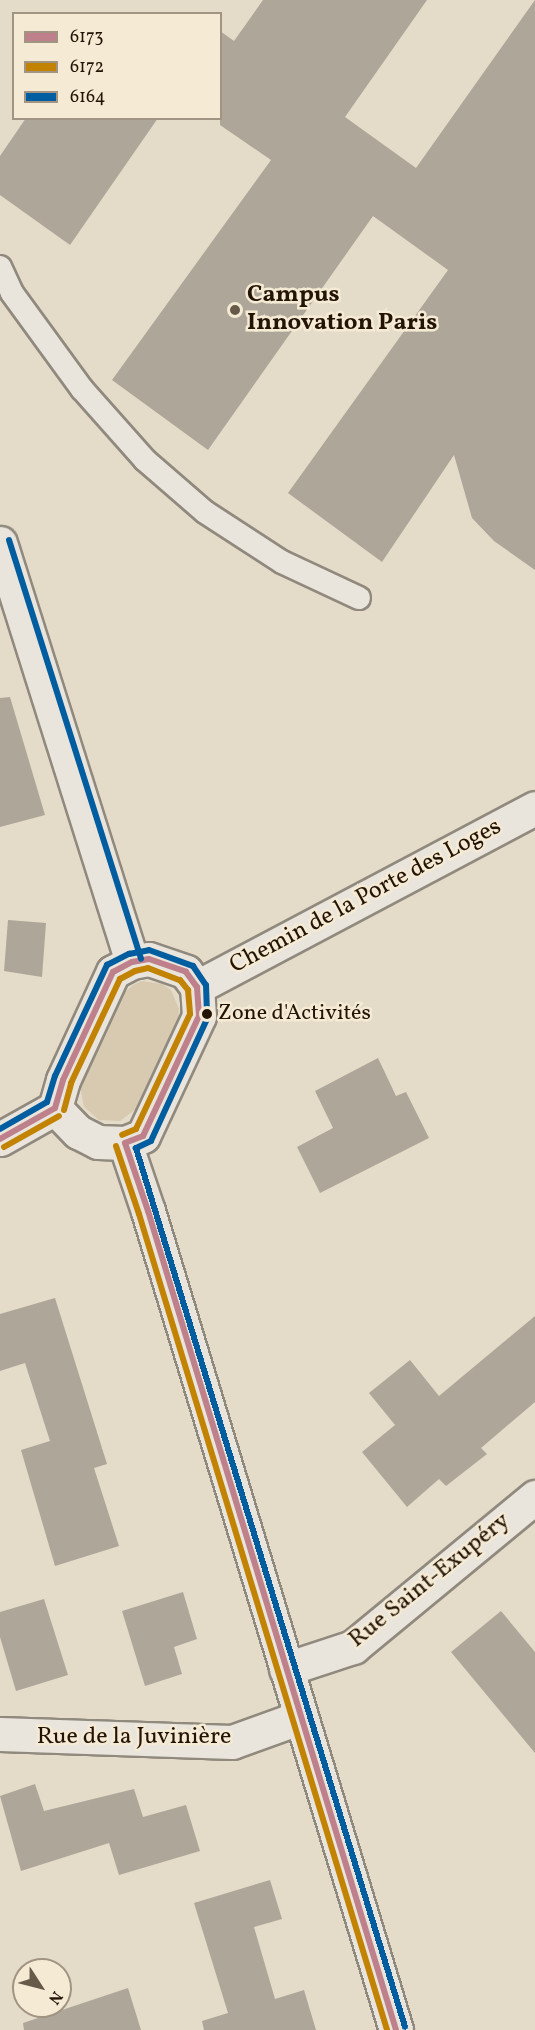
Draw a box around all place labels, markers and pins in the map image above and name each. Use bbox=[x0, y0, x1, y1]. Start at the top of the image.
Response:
place label: Campus Innovation Paris bbox=[247, 282, 437, 338]
marker: Campus Innovation Paris bbox=[228, 303, 242, 317]
place label: Zone d'Activités bbox=[218, 1001, 371, 1027]
marker: Zone d'Activités bbox=[201, 1008, 213, 1020]

